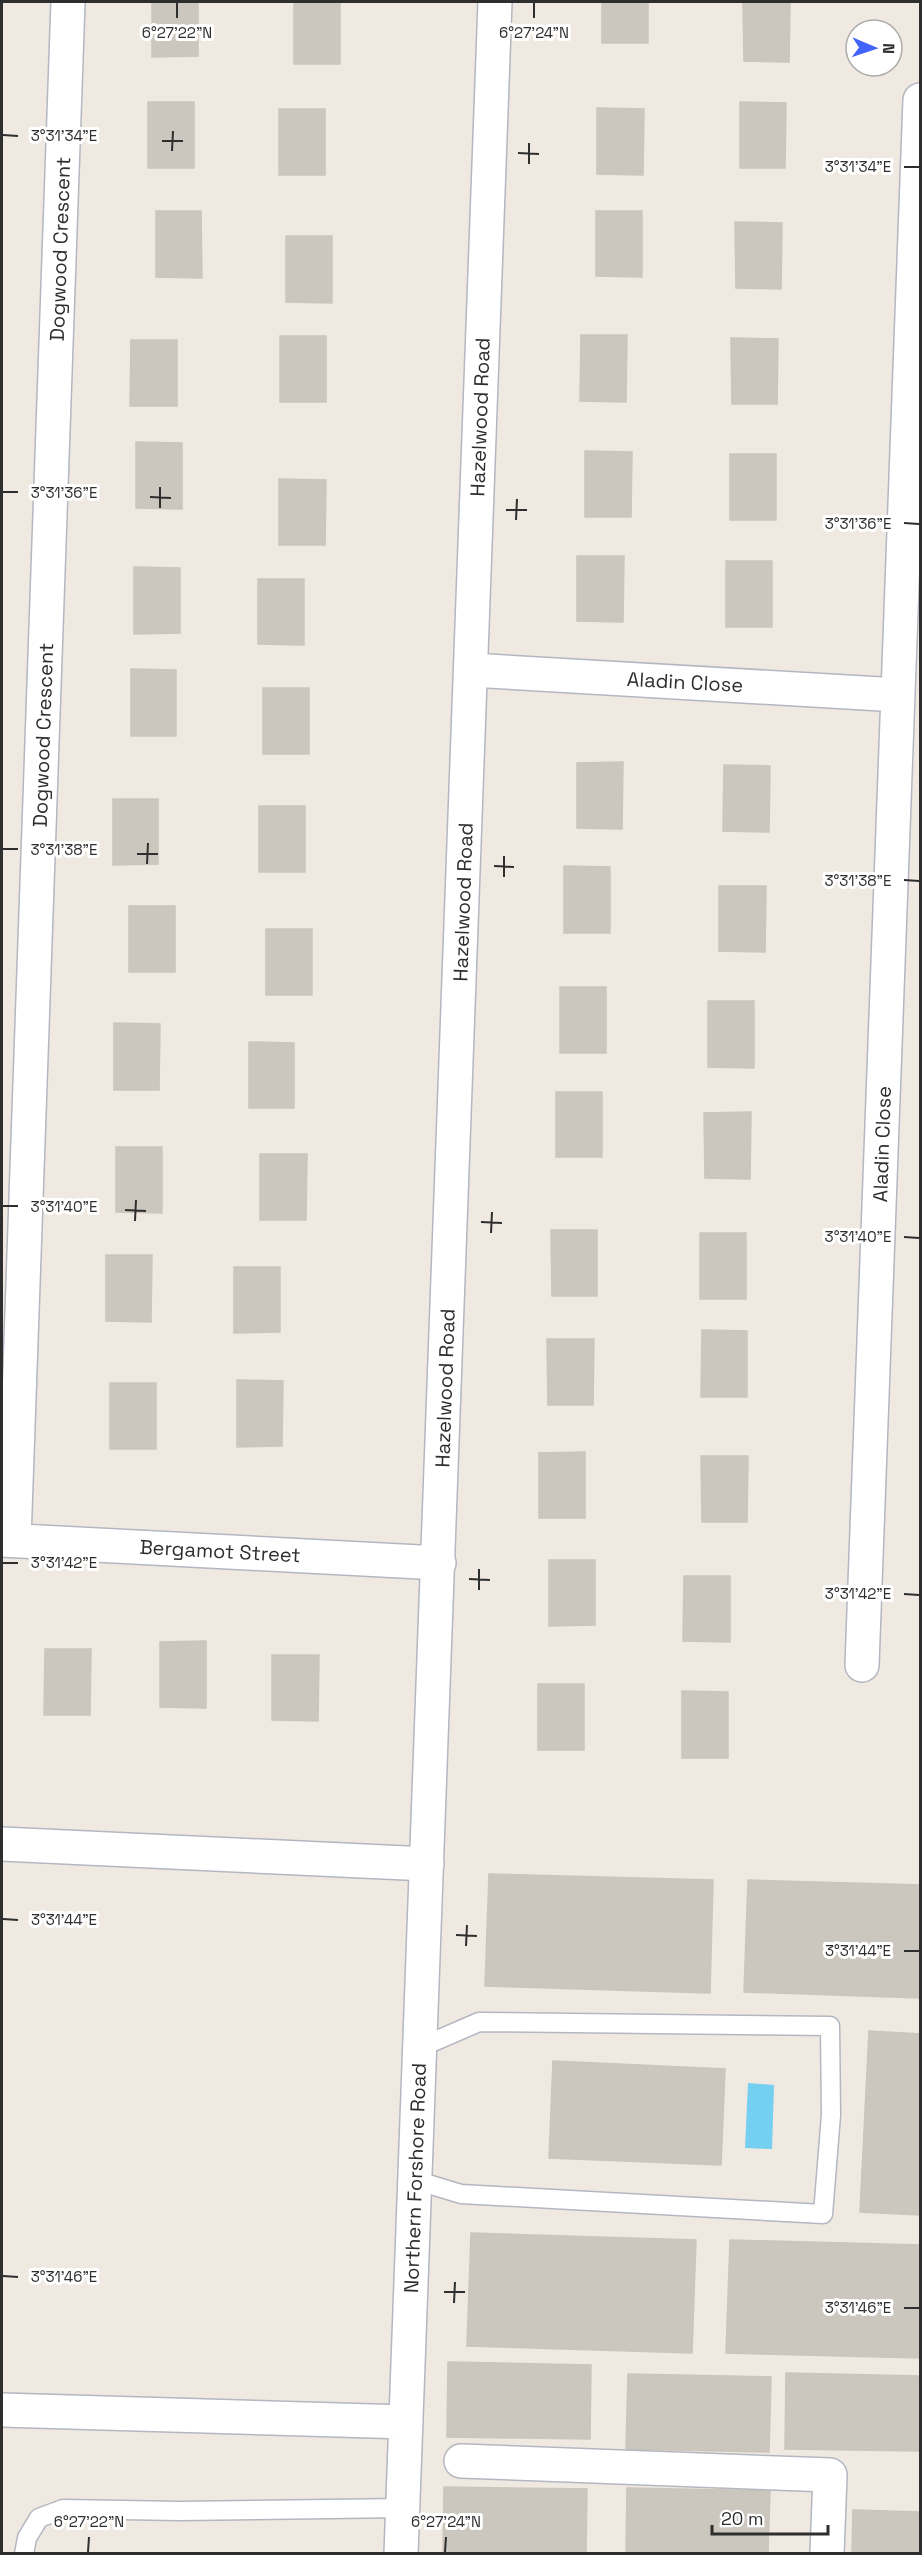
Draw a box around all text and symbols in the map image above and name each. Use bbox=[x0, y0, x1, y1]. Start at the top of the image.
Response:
north arrow bbox=[844, 18, 904, 78]
text: 6°27'22"N bbox=[142, 23, 212, 42]
text: 6°27'24"N bbox=[499, 23, 569, 42]
text: N bbox=[878, 43, 899, 54]
text: 3°31'34"E bbox=[31, 126, 97, 145]
street label: Dogwood Crescent bbox=[44, 156, 76, 342]
text: 3°31'34"E bbox=[825, 157, 891, 176]
street label: Hazelwood Road bbox=[464, 337, 496, 497]
text: 3°31'36"E bbox=[31, 483, 97, 502]
text: 3°31'36"E bbox=[825, 514, 891, 533]
street label: Dogwood Crescent bbox=[27, 642, 59, 828]
street label: Aladin Close bbox=[626, 666, 744, 698]
street label: Hazelwood Road bbox=[447, 822, 479, 982]
text: 3°31'38"E bbox=[31, 840, 97, 859]
text: 3°31'38"E bbox=[825, 871, 891, 890]
street label: Aladin Close bbox=[867, 1085, 897, 1203]
text: 3°31'40"E bbox=[31, 1197, 97, 1216]
text: 3°31'40"E bbox=[825, 1227, 891, 1246]
street label: Hazelwood Road bbox=[429, 1308, 461, 1468]
street label: Bergamot Street bbox=[139, 1534, 301, 1568]
text: 3°31'42"E bbox=[31, 1553, 97, 1572]
text: 3°31'42"E bbox=[825, 1584, 891, 1603]
text: 3°31'44"E bbox=[31, 1910, 97, 1929]
text: 3°31'44"E bbox=[825, 1941, 891, 1960]
street label: Northern Forshore Road bbox=[398, 2063, 432, 2293]
text: 3°31'46"E bbox=[31, 2267, 97, 2286]
text: 3°31'46"E bbox=[825, 2298, 891, 2317]
scale bar bbox=[712, 2498, 828, 2536]
text: 20 m bbox=[721, 2507, 764, 2530]
text: 6°27'22"N bbox=[54, 2512, 124, 2531]
text: 6°27'24"N bbox=[411, 2512, 481, 2531]

